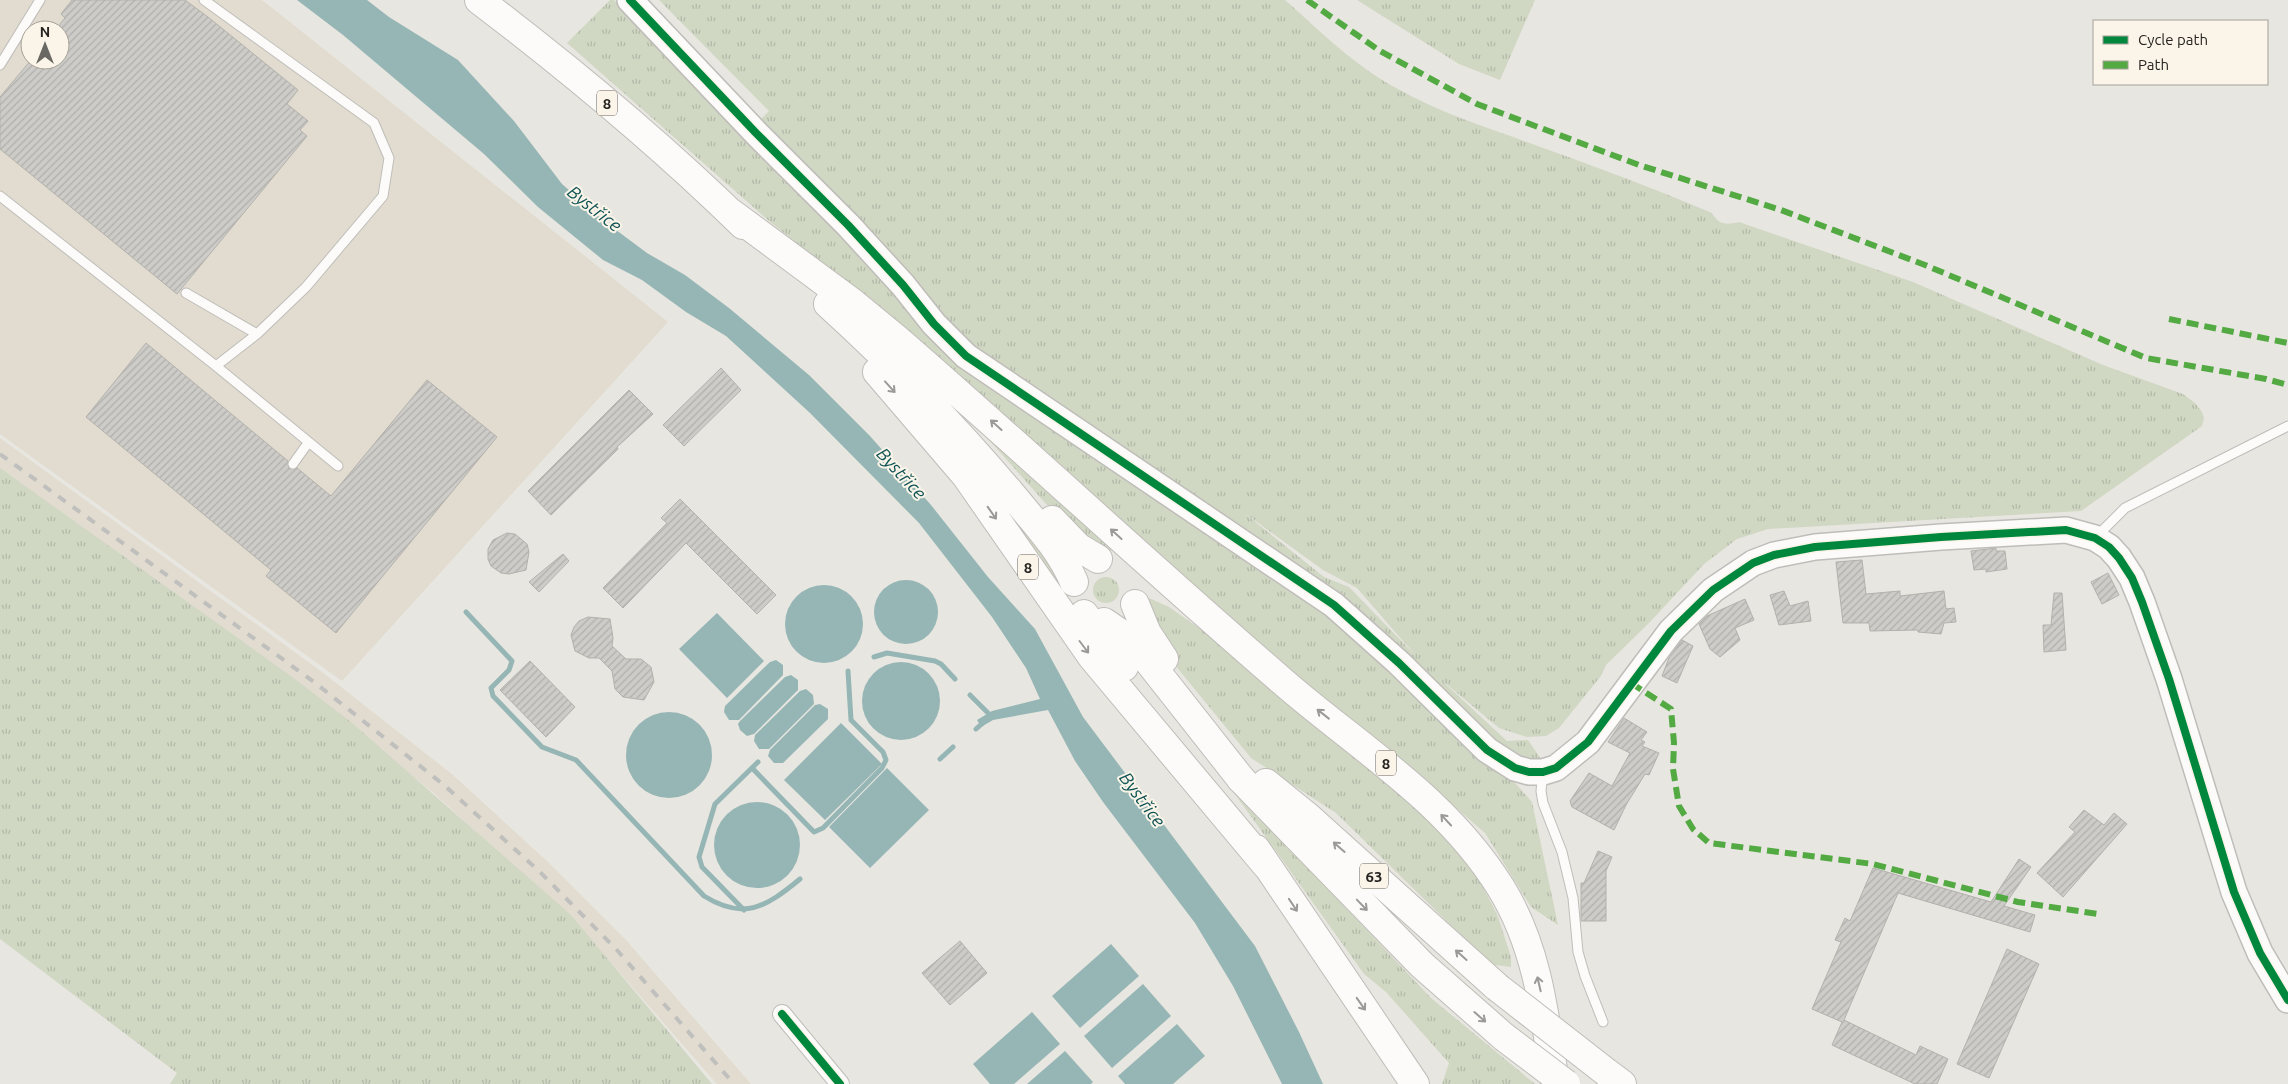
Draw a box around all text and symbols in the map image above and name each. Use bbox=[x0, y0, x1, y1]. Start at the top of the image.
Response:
north arrow bbox=[20, 20, 70, 70]
legend bbox=[2093, 20, 2268, 85]
text: N bbox=[40, 24, 50, 40]
text: Cycle path bbox=[2138, 31, 2208, 48]
text: Path bbox=[2138, 56, 2169, 73]
road number: 8 bbox=[597, 90, 617, 116]
water label: Bystřice bbox=[564, 181, 626, 235]
one-way arrow bbox=[884, 380, 895, 393]
one-way arrow bbox=[989, 419, 1002, 431]
water label: Bystřice bbox=[873, 443, 931, 503]
one-way arrow bbox=[987, 506, 997, 520]
one-way arrow bbox=[1110, 528, 1123, 540]
road number: 8 bbox=[1018, 554, 1038, 580]
one-way arrow bbox=[1079, 640, 1089, 654]
one-way arrow bbox=[1317, 708, 1330, 719]
road number: 8 bbox=[1376, 750, 1396, 776]
water label: Bystřice bbox=[1116, 768, 1170, 830]
one-way arrow bbox=[1440, 813, 1452, 826]
one-way arrow bbox=[1333, 841, 1346, 852]
road number: 63 bbox=[1360, 864, 1388, 888]
one-way arrow bbox=[1288, 898, 1298, 912]
one-way arrow bbox=[1356, 898, 1368, 911]
one-way arrow bbox=[1454, 949, 1467, 960]
one-way arrow bbox=[1534, 977, 1543, 993]
one-way arrow bbox=[1356, 997, 1366, 1011]
one-way arrow bbox=[1473, 1011, 1486, 1022]

